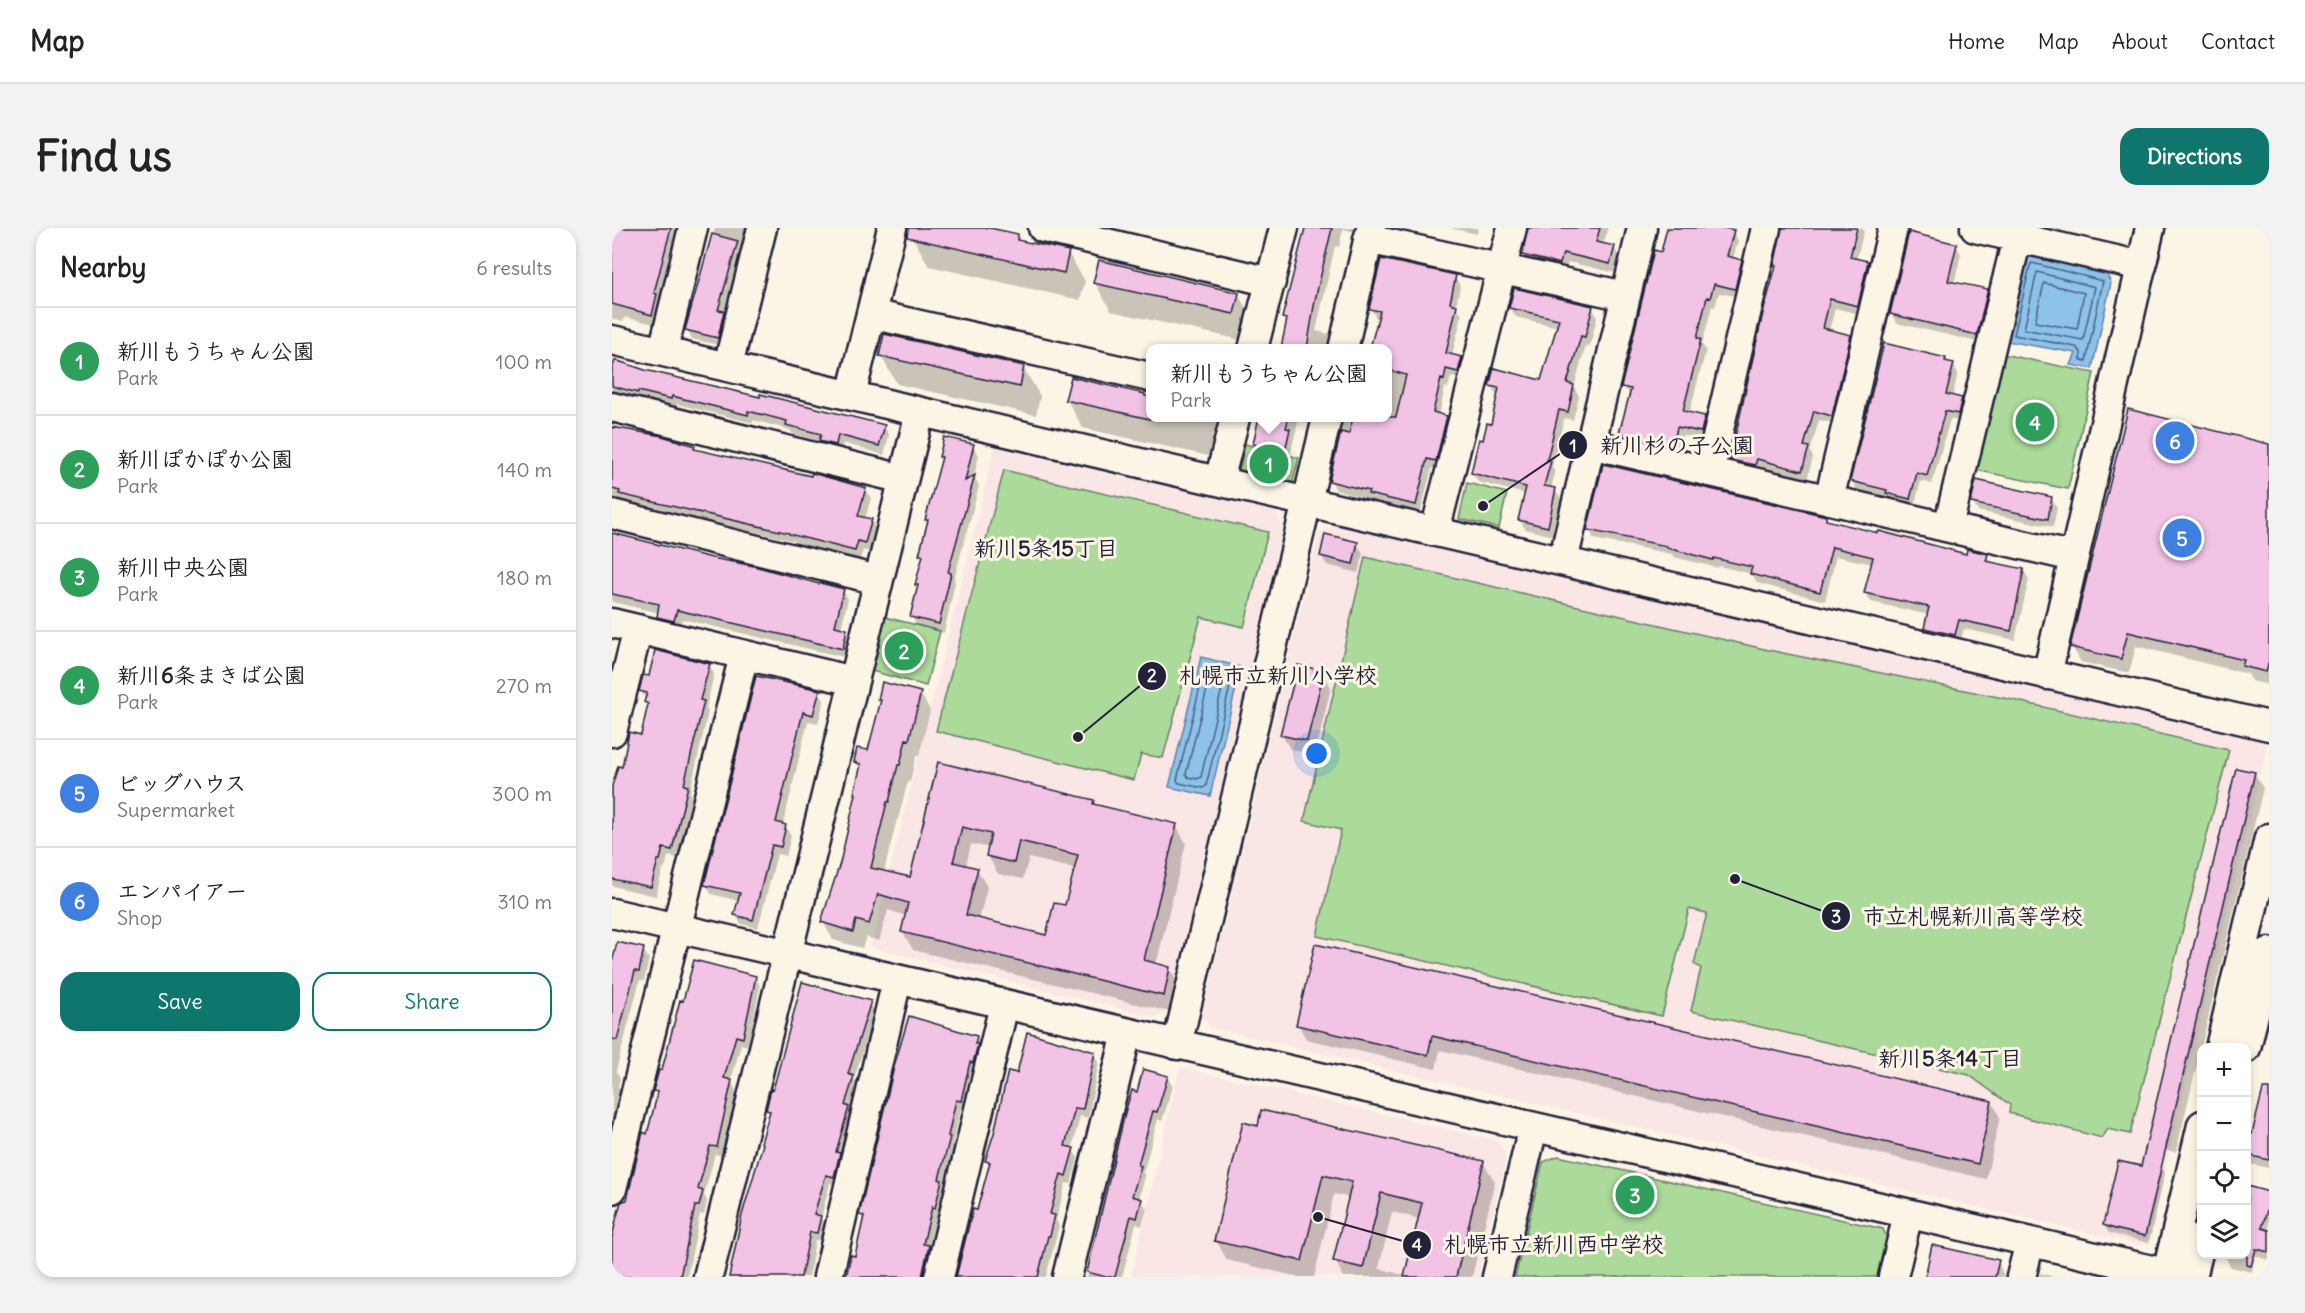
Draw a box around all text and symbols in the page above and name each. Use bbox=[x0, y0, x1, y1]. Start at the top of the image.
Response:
text: Map bbox=[30, 23, 84, 59]
text: Home bbox=[1948, 28, 2005, 55]
text: Map bbox=[2038, 28, 2079, 55]
text: About bbox=[2112, 28, 2168, 55]
text: Contact bbox=[2201, 28, 2275, 55]
button: Directions bbox=[2120, 128, 2269, 185]
text: Find us bbox=[36, 130, 172, 182]
text: Nearby bbox=[60, 251, 146, 284]
text: 6 results bbox=[476, 255, 552, 280]
text: 新川もうちゃん公園 bbox=[117, 337, 315, 365]
popup bbox=[1146, 344, 1392, 422]
text: 1 bbox=[76, 349, 83, 374]
text: 100 m bbox=[495, 349, 552, 374]
text: 新川もうちゃん公園 bbox=[1170, 359, 1368, 387]
text: Park bbox=[117, 365, 158, 390]
text: Park bbox=[1170, 387, 1212, 412]
pin: 4 bbox=[2016, 400, 2054, 444]
pin: 6 bbox=[2156, 418, 2194, 464]
callout: 新川杉の子公園 bbox=[1558, 425, 1766, 465]
text: 新川杉の子公園 bbox=[1600, 431, 1754, 459]
text: 1 bbox=[1569, 434, 1577, 457]
pin: 1 bbox=[1250, 442, 1288, 486]
text: 新川ぽかぽか公園 bbox=[117, 445, 293, 473]
text: 2 bbox=[74, 457, 85, 482]
text: 140 m bbox=[497, 457, 552, 482]
text: Park bbox=[117, 473, 158, 498]
pin: 5 bbox=[2162, 516, 2202, 560]
district label: 新川5条15丁目 bbox=[974, 534, 1118, 562]
text: 新川中央公園 bbox=[117, 553, 249, 581]
text: 3 bbox=[74, 565, 85, 590]
text: 180 m bbox=[497, 565, 552, 590]
text: Park bbox=[117, 581, 158, 606]
pin: 2 bbox=[884, 628, 924, 674]
callout: 札幌市立新川小学校 bbox=[1137, 656, 1389, 696]
text: 新川6条まきば公園 bbox=[117, 661, 306, 689]
text: 札幌市立新川小学校 bbox=[1179, 661, 1377, 689]
text: 2 bbox=[1147, 664, 1157, 687]
text: 4 bbox=[74, 673, 85, 698]
text: 270 m bbox=[496, 673, 552, 698]
text: Park bbox=[117, 689, 158, 714]
your location bbox=[1302, 739, 1331, 768]
text: ビッグハウス bbox=[117, 769, 246, 797]
text: 5 bbox=[74, 781, 85, 806]
text: 300 m bbox=[492, 781, 552, 806]
text: Supermarket bbox=[117, 797, 235, 822]
text: エンパイアー bbox=[117, 877, 247, 905]
text: 6 bbox=[74, 889, 85, 914]
text: 310 m bbox=[497, 889, 552, 914]
callout: 市立札幌新川高等学校 bbox=[1821, 896, 2095, 936]
text: 市立札幌新川高等学校 bbox=[1863, 902, 2083, 930]
text: Shop bbox=[117, 905, 162, 930]
text: 3 bbox=[1831, 905, 1841, 928]
button: Save bbox=[60, 972, 300, 1031]
button: Share bbox=[312, 972, 552, 1031]
map controls bbox=[2197, 1043, 2251, 1259]
button: + bbox=[2197, 1043, 2251, 1097]
district label: 新川5条14丁目 bbox=[1878, 1044, 2022, 1072]
button: − bbox=[2197, 1097, 2251, 1151]
button: locate bbox=[2197, 1151, 2251, 1205]
pin: 3 bbox=[1616, 1172, 1654, 1218]
button: layers bbox=[2197, 1205, 2251, 1259]
callout: 札幌市立新川西中学校 bbox=[1402, 1225, 1676, 1265]
text: 札幌市立新川西中学校 bbox=[1444, 1230, 1664, 1258]
text: 4 bbox=[1412, 1233, 1423, 1256]

